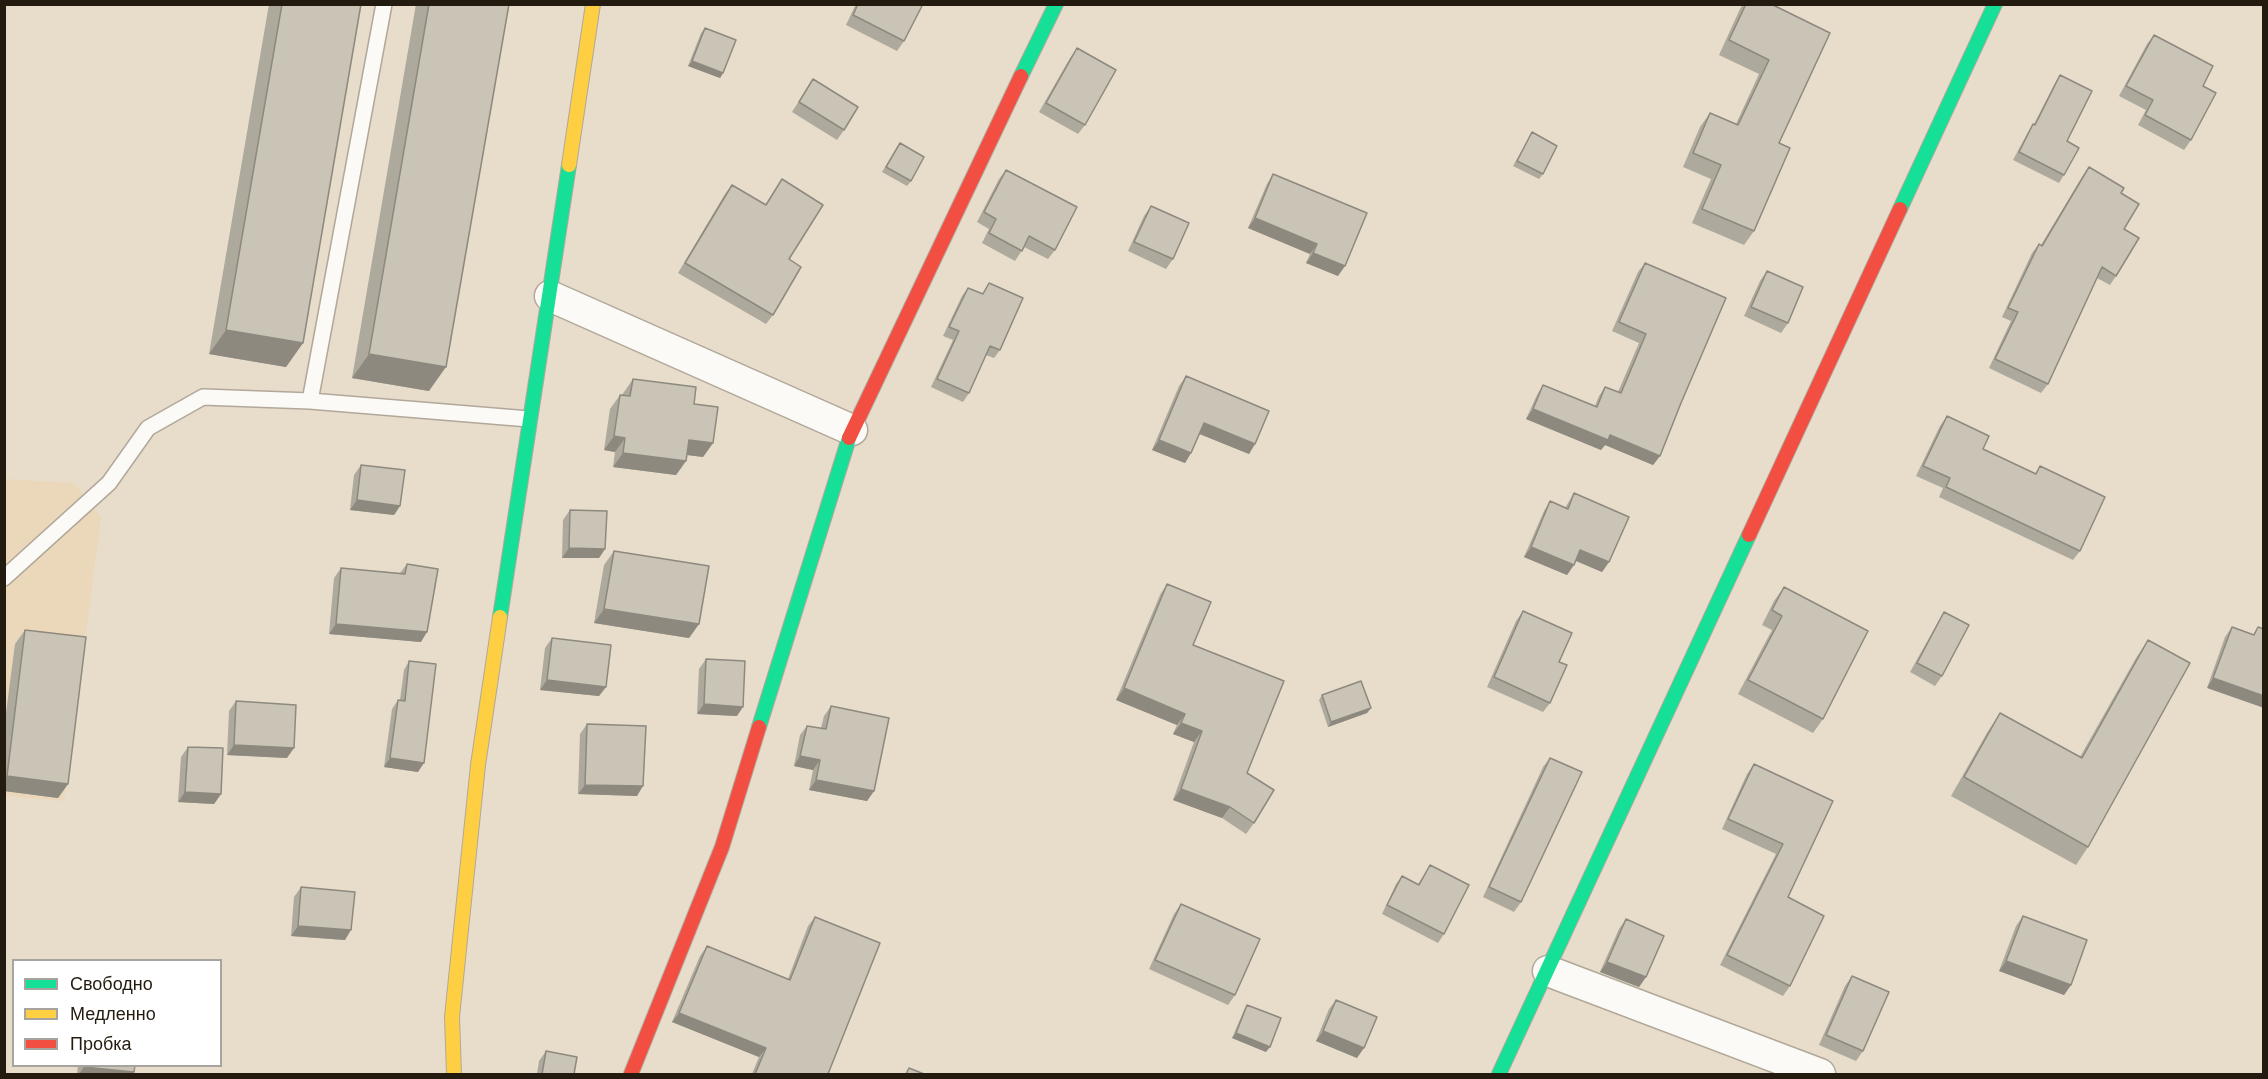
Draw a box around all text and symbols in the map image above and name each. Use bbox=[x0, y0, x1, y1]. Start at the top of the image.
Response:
legend bbox=[12, 959, 222, 1067]
text: Свободно bbox=[70, 974, 153, 994]
text: Медленно bbox=[70, 1004, 156, 1024]
text: Пробка bbox=[70, 1034, 132, 1054]

